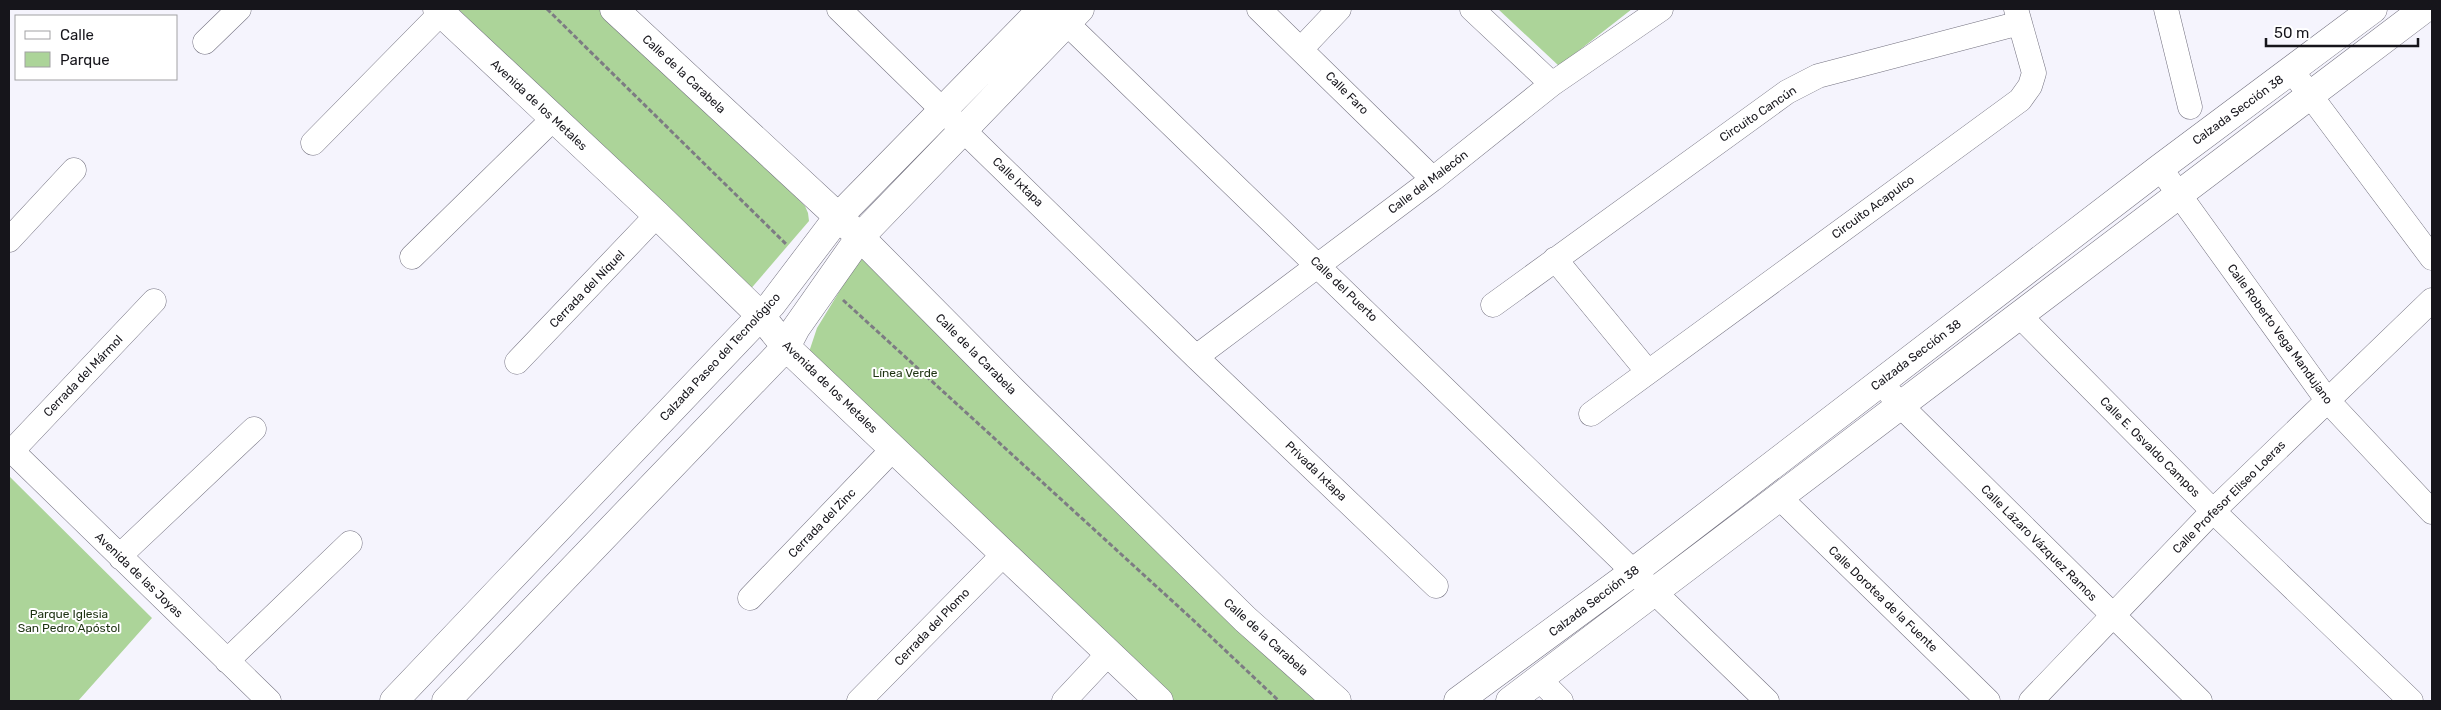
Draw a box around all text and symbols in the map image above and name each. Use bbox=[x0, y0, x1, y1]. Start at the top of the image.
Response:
legend bbox=[15, 15, 178, 80]
scale bar bbox=[2266, 15, 2418, 47]
text: 50 m bbox=[2274, 24, 2309, 42]
text: Calle bbox=[60, 26, 94, 44]
street label: Calle de la Carabela bbox=[640, 32, 728, 116]
text: Parque bbox=[60, 51, 110, 69]
street label: Avenida de los Metales bbox=[488, 57, 590, 153]
street label: Calle Faro bbox=[1323, 69, 1371, 117]
street label: Calzada Sección 38 bbox=[2190, 72, 2286, 148]
street label: Circuito Cancún bbox=[1717, 83, 1799, 145]
street label: Calle del Malecón bbox=[1385, 147, 1471, 217]
street label: Calle Ixtapa bbox=[990, 154, 1046, 210]
street label: Circuito Acapulco bbox=[1829, 172, 1917, 242]
street label: Cerrada del Níquel bbox=[547, 247, 628, 331]
street label: Calle del Puerto bbox=[1308, 254, 1380, 325]
street label: Calle Roberto Vega Mandujano bbox=[2224, 261, 2336, 407]
street label: Calzada Paseo del Tecnológico bbox=[657, 290, 783, 424]
street label: Calle de la Carabela bbox=[933, 311, 1019, 397]
street label: Calzada Sección 38 bbox=[1868, 317, 1964, 393]
street label: Cerrada del Mármol bbox=[40, 332, 126, 420]
street label: Avenida de los Metales bbox=[780, 338, 880, 436]
park label: Línea Verde bbox=[872, 366, 938, 380]
street label: Calle E. Osvaldo Campos bbox=[2097, 394, 2203, 500]
street label: Privada Ixtapa bbox=[1282, 438, 1350, 504]
street label: Calle Profesor Eliseo Loeras bbox=[2170, 438, 2288, 556]
street label: Calle Lázaro Vázquez Ramos bbox=[1978, 482, 2100, 604]
street label: Cerrada del Zinc bbox=[785, 485, 859, 561]
street label: Avenida de las Joyas bbox=[92, 530, 186, 620]
street label: Calle Dorotea de la Fuente bbox=[1826, 543, 1941, 655]
street label: Calzada Sección 38 bbox=[1546, 563, 1642, 639]
street label: Cerrada del Plomo bbox=[892, 585, 972, 668]
street label: Calle de la Carabela bbox=[1221, 595, 1311, 679]
park label: Parque Iglesia San Pedro Apóstol bbox=[18, 607, 120, 635]

